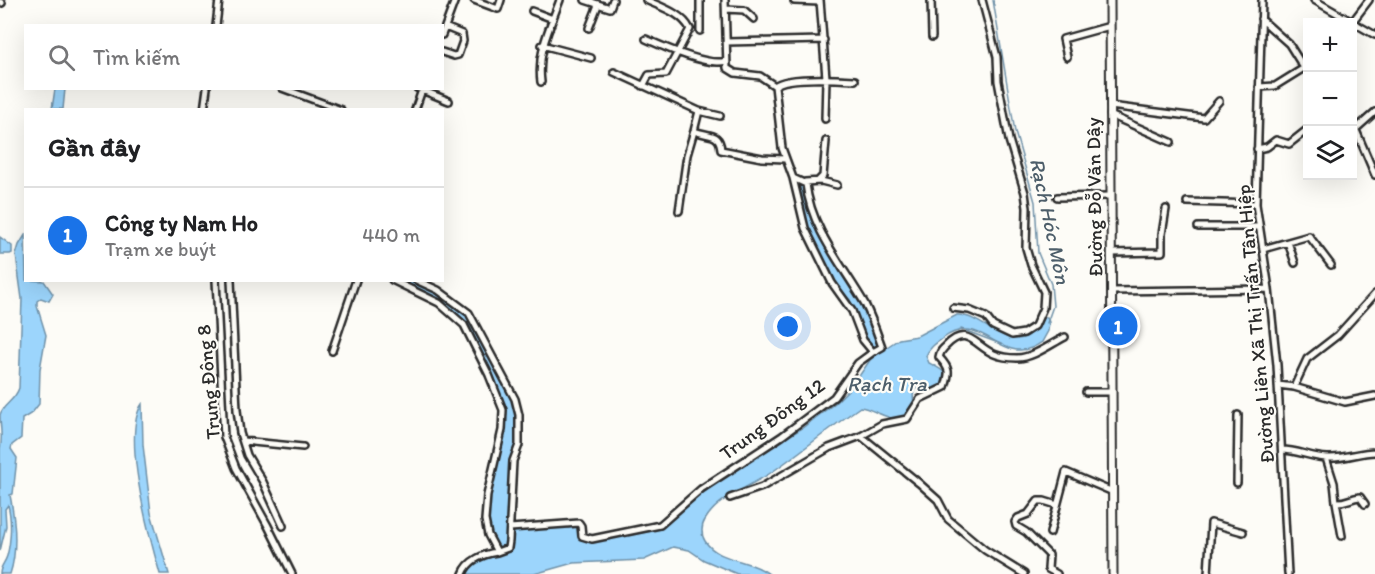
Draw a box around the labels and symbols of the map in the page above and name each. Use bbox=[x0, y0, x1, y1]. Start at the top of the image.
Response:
street label: Đường Đỗ Văn Dậy bbox=[1081, 116, 1107, 277]
water label: Rạch Hóc Môn bbox=[1025, 156, 1076, 286]
street label: Đường Liên Xã Thị Trấn Tân Hiệp bbox=[1231, 184, 1279, 464]
pin: 1 bbox=[1098, 304, 1138, 348]
your location bbox=[773, 312, 802, 341]
street label: Trung Đông 8 bbox=[191, 324, 225, 440]
water label: Rạch Tra bbox=[847, 371, 927, 396]
street label: Trung Đông 12 bbox=[715, 373, 830, 465]

